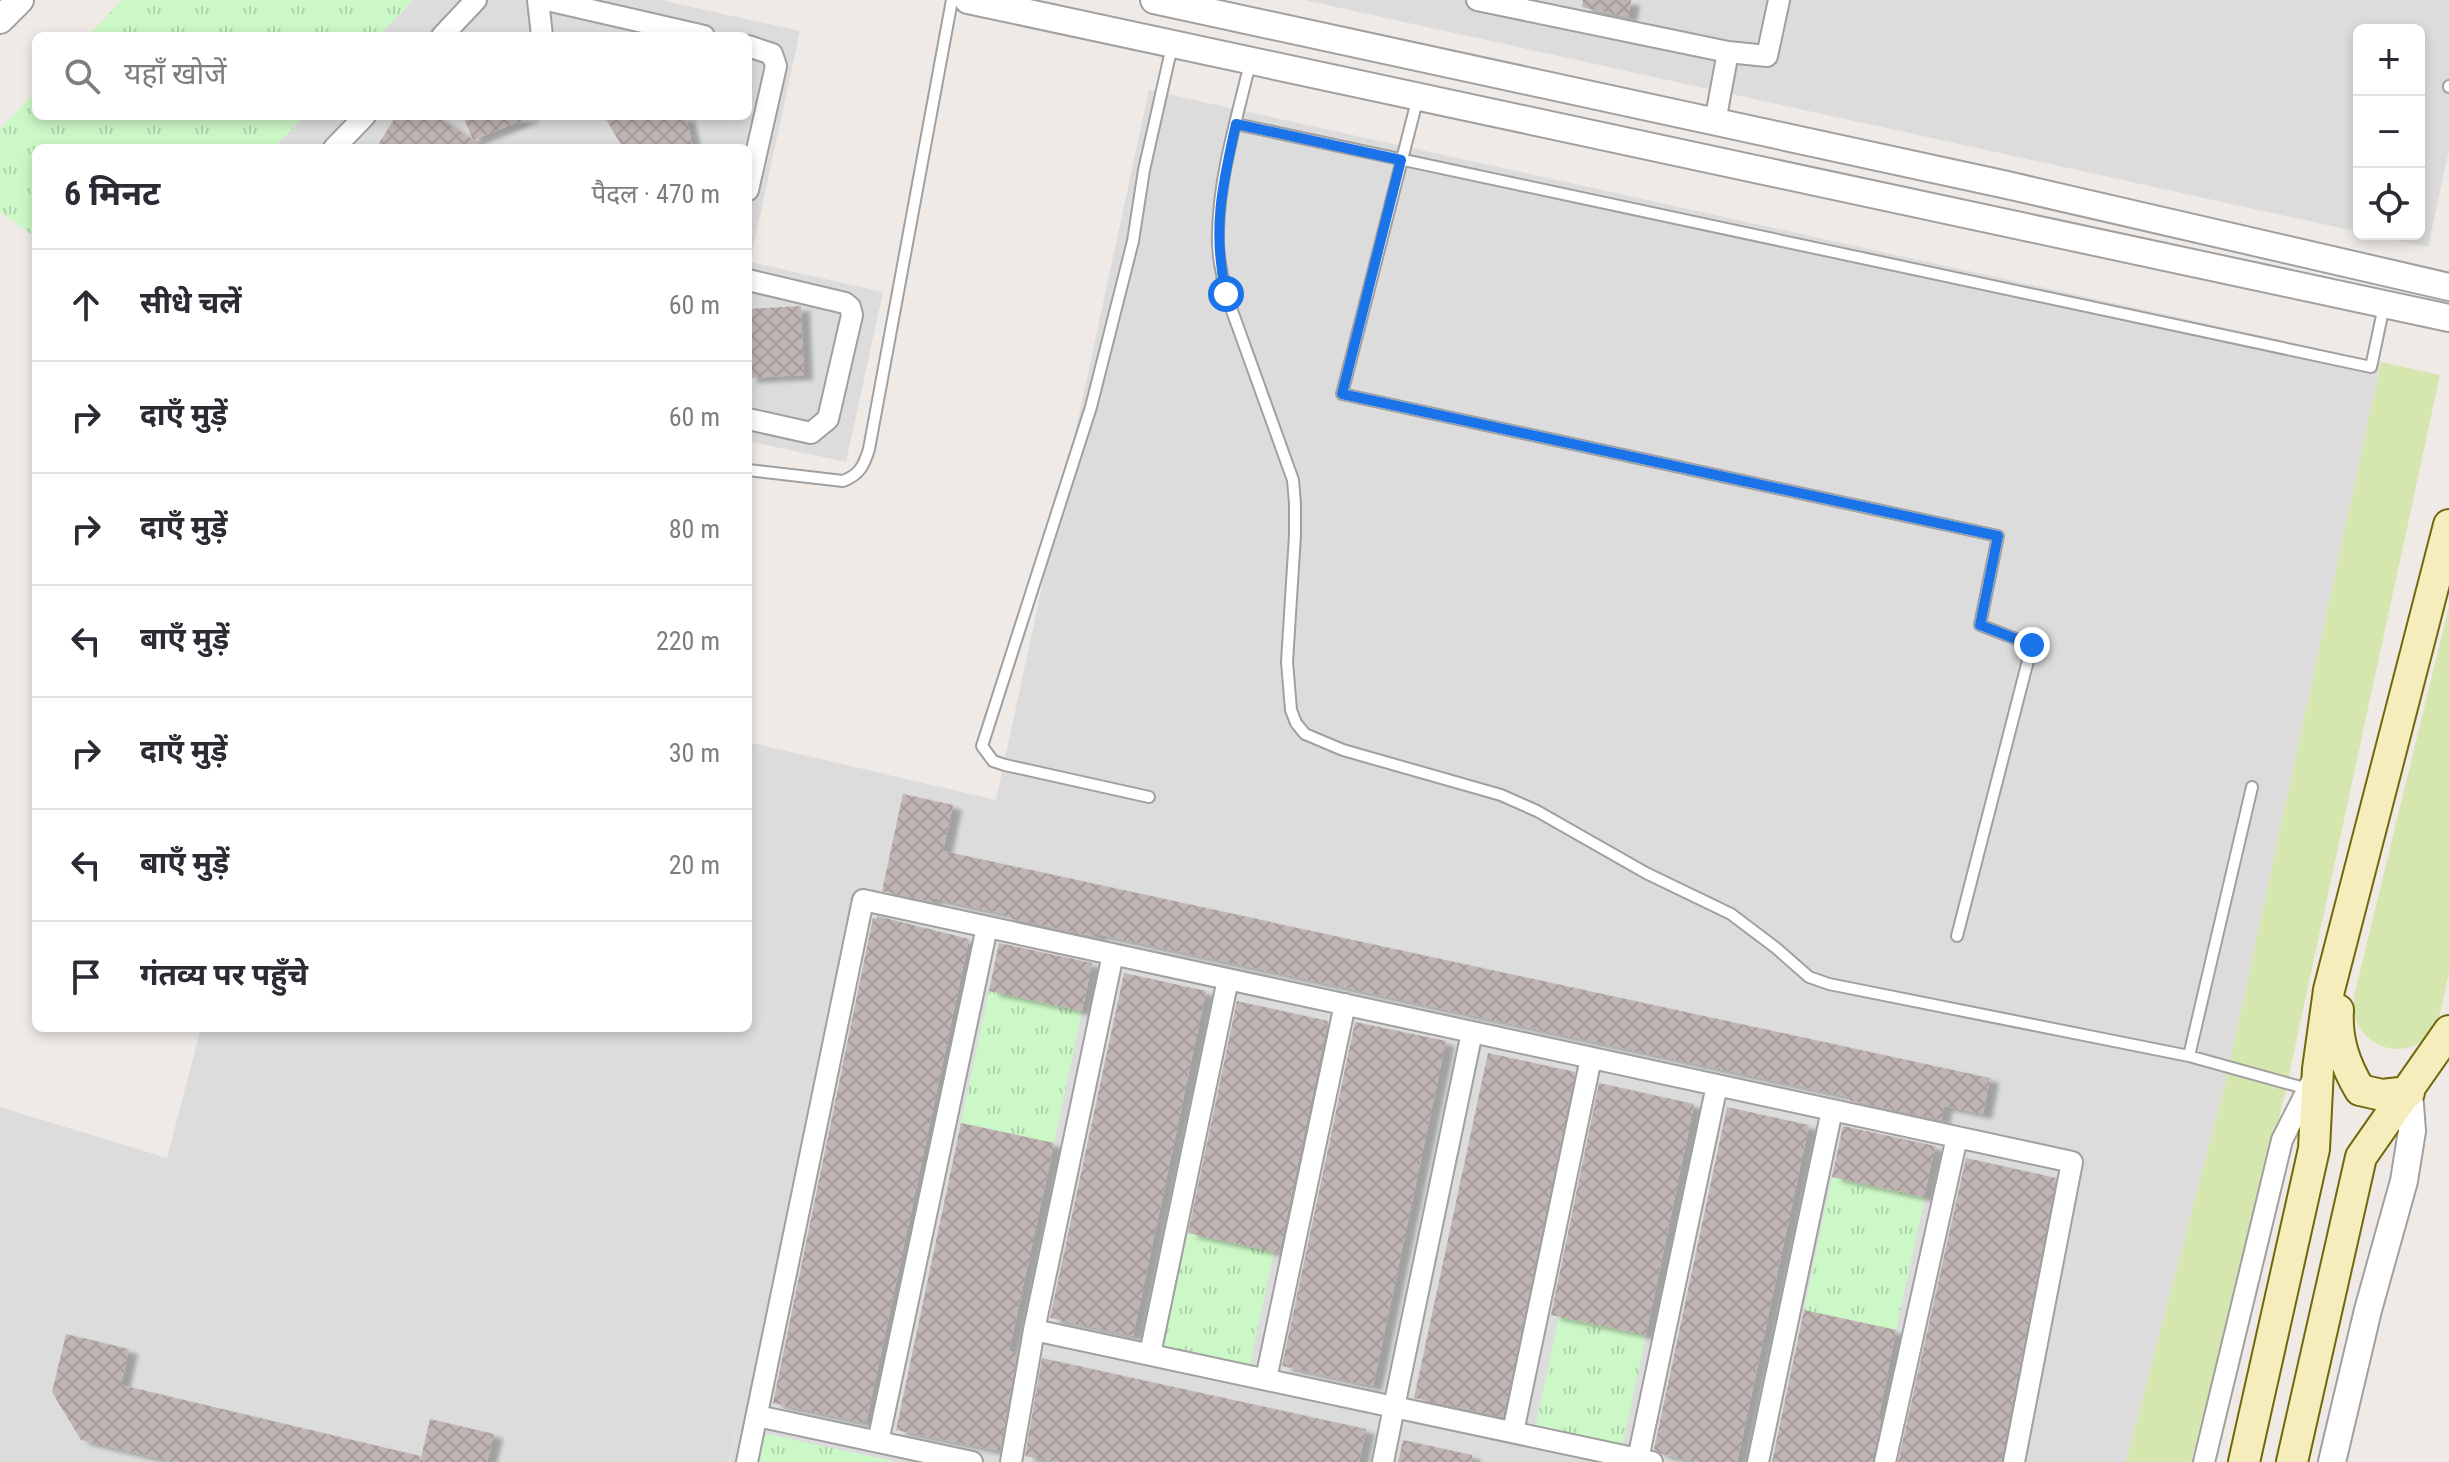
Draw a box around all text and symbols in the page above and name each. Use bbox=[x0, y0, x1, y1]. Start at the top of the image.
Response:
map controls bbox=[2353, 24, 2425, 240]
button: + bbox=[2353, 24, 2425, 96]
search box bbox=[32, 32, 752, 120]
icon: search bbox=[60, 54, 104, 98]
text: यहाँ खोजें bbox=[124, 56, 227, 91]
button: − bbox=[2353, 96, 2425, 168]
button: locate bbox=[2353, 168, 2425, 240]
text: 6 मिनट bbox=[64, 173, 160, 213]
text: पैदल · 470 m bbox=[591, 179, 720, 209]
route start bbox=[1208, 276, 1244, 312]
icon: ahead bbox=[64, 283, 108, 327]
text: सीधे चलें bbox=[140, 285, 241, 320]
text: 60 m bbox=[669, 290, 720, 320]
icon: right bbox=[64, 395, 108, 439]
text: दाएँ मुड़ें bbox=[140, 397, 227, 432]
text: 60 m bbox=[669, 402, 720, 432]
icon: right bbox=[64, 507, 108, 551]
text: दाएँ मुड़ें bbox=[140, 509, 227, 544]
text: 80 m bbox=[669, 514, 720, 544]
icon: left bbox=[64, 619, 108, 663]
text: बाएँ मुड़ें bbox=[140, 621, 229, 656]
text: 220 m bbox=[656, 626, 720, 656]
route end bbox=[2014, 627, 2050, 663]
icon: right bbox=[64, 731, 108, 775]
text: दाएँ मुड़ें bbox=[140, 733, 227, 768]
text: 30 m bbox=[669, 738, 720, 768]
icon: left bbox=[64, 843, 108, 887]
text: बाएँ मुड़ें bbox=[140, 845, 229, 880]
text: 20 m bbox=[669, 850, 720, 880]
icon: arrive bbox=[64, 955, 108, 999]
text: गंतव्य पर पहुँचे bbox=[140, 957, 308, 992]

